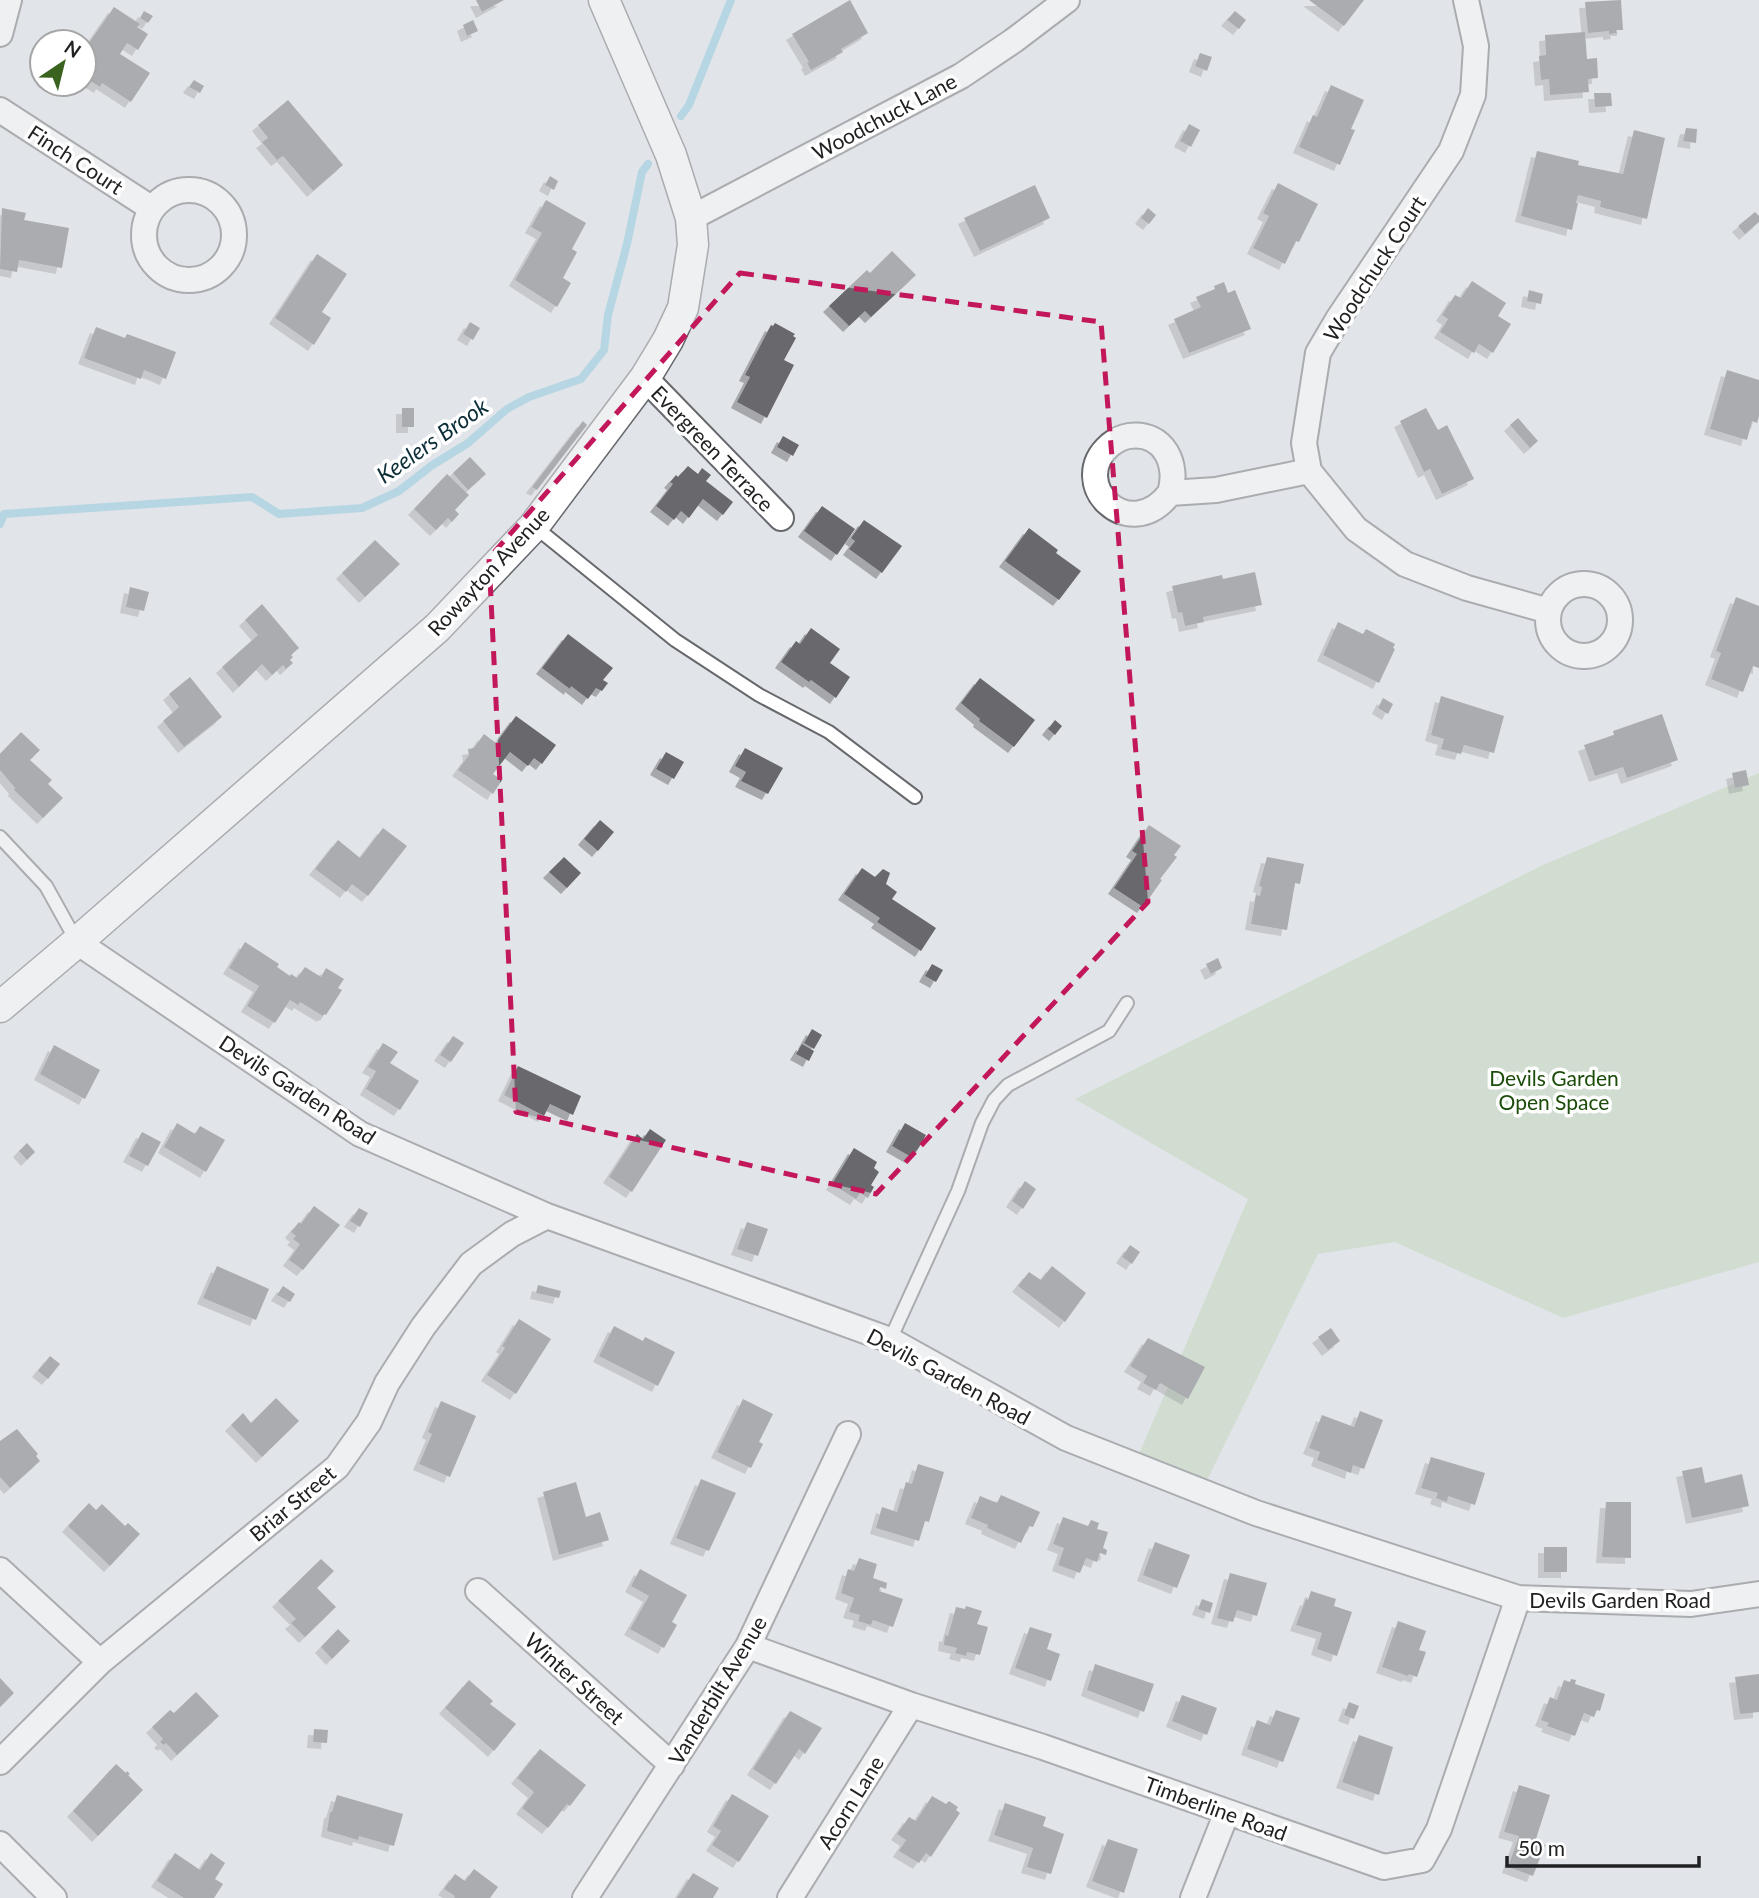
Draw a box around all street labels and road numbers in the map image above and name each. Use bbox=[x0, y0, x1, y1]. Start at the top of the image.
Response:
street label: Woodchuck Lane bbox=[808, 67, 960, 165]
street label: Finch Court bbox=[24, 119, 129, 199]
street label: Woodchuck Court bbox=[1318, 190, 1431, 345]
street label: Evergreen Terrace bbox=[647, 380, 779, 516]
street label: Rowayton Avenue bbox=[422, 501, 554, 641]
street label: Devils Garden Road bbox=[215, 1029, 381, 1149]
street label: Devils Garden Road bbox=[863, 1322, 1035, 1430]
street label: Briar Street bbox=[244, 1460, 340, 1546]
street label: Devils Garden Road bbox=[1529, 1587, 1711, 1612]
street label: Vanderbilt Avenue bbox=[663, 1611, 771, 1769]
street label: Winter Street bbox=[520, 1627, 630, 1729]
street label: Acorn Lane bbox=[812, 1751, 888, 1853]
street label: Timberline Road bbox=[1141, 1771, 1291, 1845]

